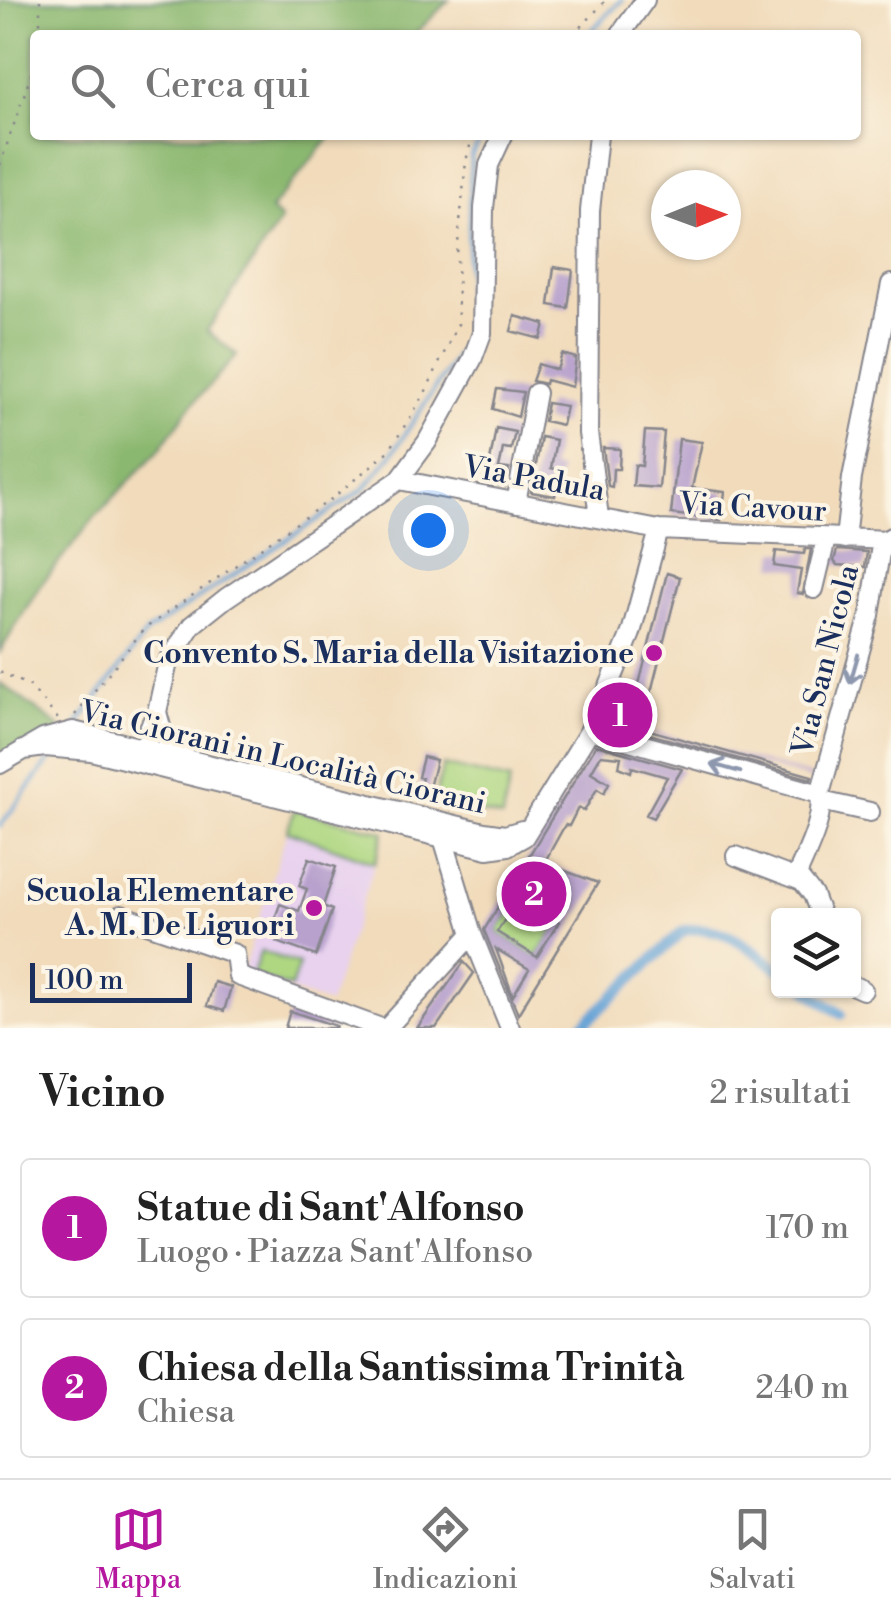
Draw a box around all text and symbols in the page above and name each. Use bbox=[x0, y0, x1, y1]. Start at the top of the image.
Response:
search box bbox=[30, 30, 861, 140]
icon: search bbox=[65, 58, 120, 113]
text: Cerca qui bbox=[145, 62, 310, 109]
north arrow bbox=[651, 170, 741, 260]
street label: Via Padula bbox=[459, 448, 609, 510]
street label: Via Cavour bbox=[677, 485, 828, 531]
your location bbox=[403, 505, 454, 556]
street label: Via San Nicola bbox=[784, 560, 868, 761]
place label: Convento S. Maria della Visitazione bbox=[143, 635, 634, 673]
marker: Convento S. Maria della Visitazione bbox=[643, 642, 665, 664]
one-way arrow bbox=[844, 653, 862, 685]
pin: 1 bbox=[588, 678, 652, 752]
street label: Via Ciorani in Località Ciorani bbox=[75, 693, 490, 823]
one-way arrow bbox=[711, 757, 742, 776]
pin: 2 bbox=[502, 856, 566, 932]
place label: Scuola Elementare A. M. De Liguori bbox=[27, 873, 294, 945]
marker: Scuola Elementare A. M. De Liguori bbox=[303, 897, 325, 919]
map controls bbox=[771, 908, 861, 998]
button: layers bbox=[771, 908, 861, 998]
scale bar bbox=[30, 958, 192, 1003]
text: 100 m bbox=[45, 963, 124, 998]
text: Vicino bbox=[40, 1067, 166, 1120]
text: 2 risultati bbox=[709, 1073, 851, 1113]
text: Statue di Sant'Alfonso bbox=[137, 1185, 525, 1232]
text: 1 bbox=[67, 1208, 82, 1248]
text: 170 m bbox=[766, 1208, 849, 1248]
text: Luogo · Piazza Sant'Alfonso bbox=[137, 1232, 533, 1272]
text: Chiesa della Santissima Trinità bbox=[137, 1345, 684, 1392]
text: 2 bbox=[64, 1368, 85, 1408]
text: 240 m bbox=[756, 1368, 849, 1408]
text: Chiesa bbox=[137, 1392, 235, 1432]
tab: Mappa bbox=[96, 1502, 181, 1597]
tab: Indicazioni bbox=[373, 1502, 518, 1597]
tab: Salvati bbox=[709, 1502, 795, 1597]

